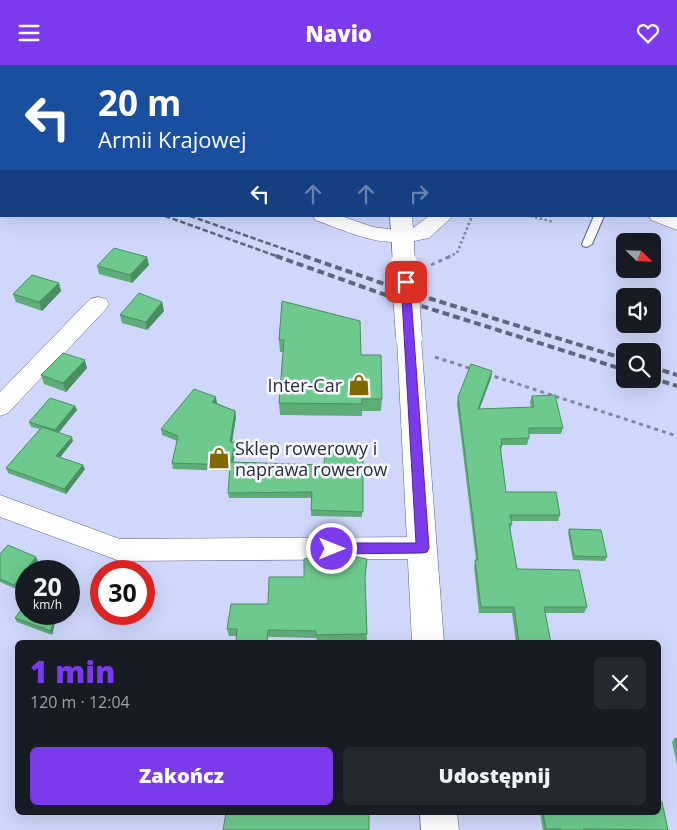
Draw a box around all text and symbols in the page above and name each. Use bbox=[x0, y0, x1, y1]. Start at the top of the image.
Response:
text: Navio bbox=[305, 18, 372, 48]
icon: menu bbox=[15, 19, 43, 47]
icon: heart bbox=[634, 19, 662, 47]
text: 20 m bbox=[98, 79, 181, 126]
icon: left bbox=[15, 85, 80, 150]
text: Armii Krajowej bbox=[98, 124, 247, 154]
icon: left bbox=[246, 180, 274, 208]
icon: ahead bbox=[299, 180, 327, 208]
icon: ahead bbox=[352, 180, 380, 208]
icon: right bbox=[405, 180, 433, 208]
north arrow bbox=[616, 233, 661, 277]
map controls bbox=[616, 233, 661, 388]
pin bbox=[385, 261, 427, 303]
icon: arrive bbox=[392, 268, 420, 296]
button: sound bbox=[616, 288, 661, 333]
button: search bbox=[616, 343, 661, 388]
shop icon: Inter-Car bbox=[346, 372, 372, 398]
place label: Inter-Car bbox=[268, 373, 343, 397]
place label: Sklep rowerowy i naprawa rowerow bbox=[235, 436, 387, 481]
shop icon: Sklep rowerowy i naprawa rowerow bbox=[206, 445, 232, 471]
position arrow bbox=[305, 522, 357, 574]
speed limit sign: 30 bbox=[90, 560, 155, 625]
text: 20 bbox=[33, 569, 62, 603]
text: km/h bbox=[33, 596, 62, 613]
text: 1 min bbox=[30, 651, 115, 692]
button: close bbox=[594, 657, 646, 709]
text: 120 m · 12:04 bbox=[30, 691, 130, 713]
button: Zakończ bbox=[30, 747, 333, 805]
button: Udostępnij bbox=[343, 747, 646, 805]

